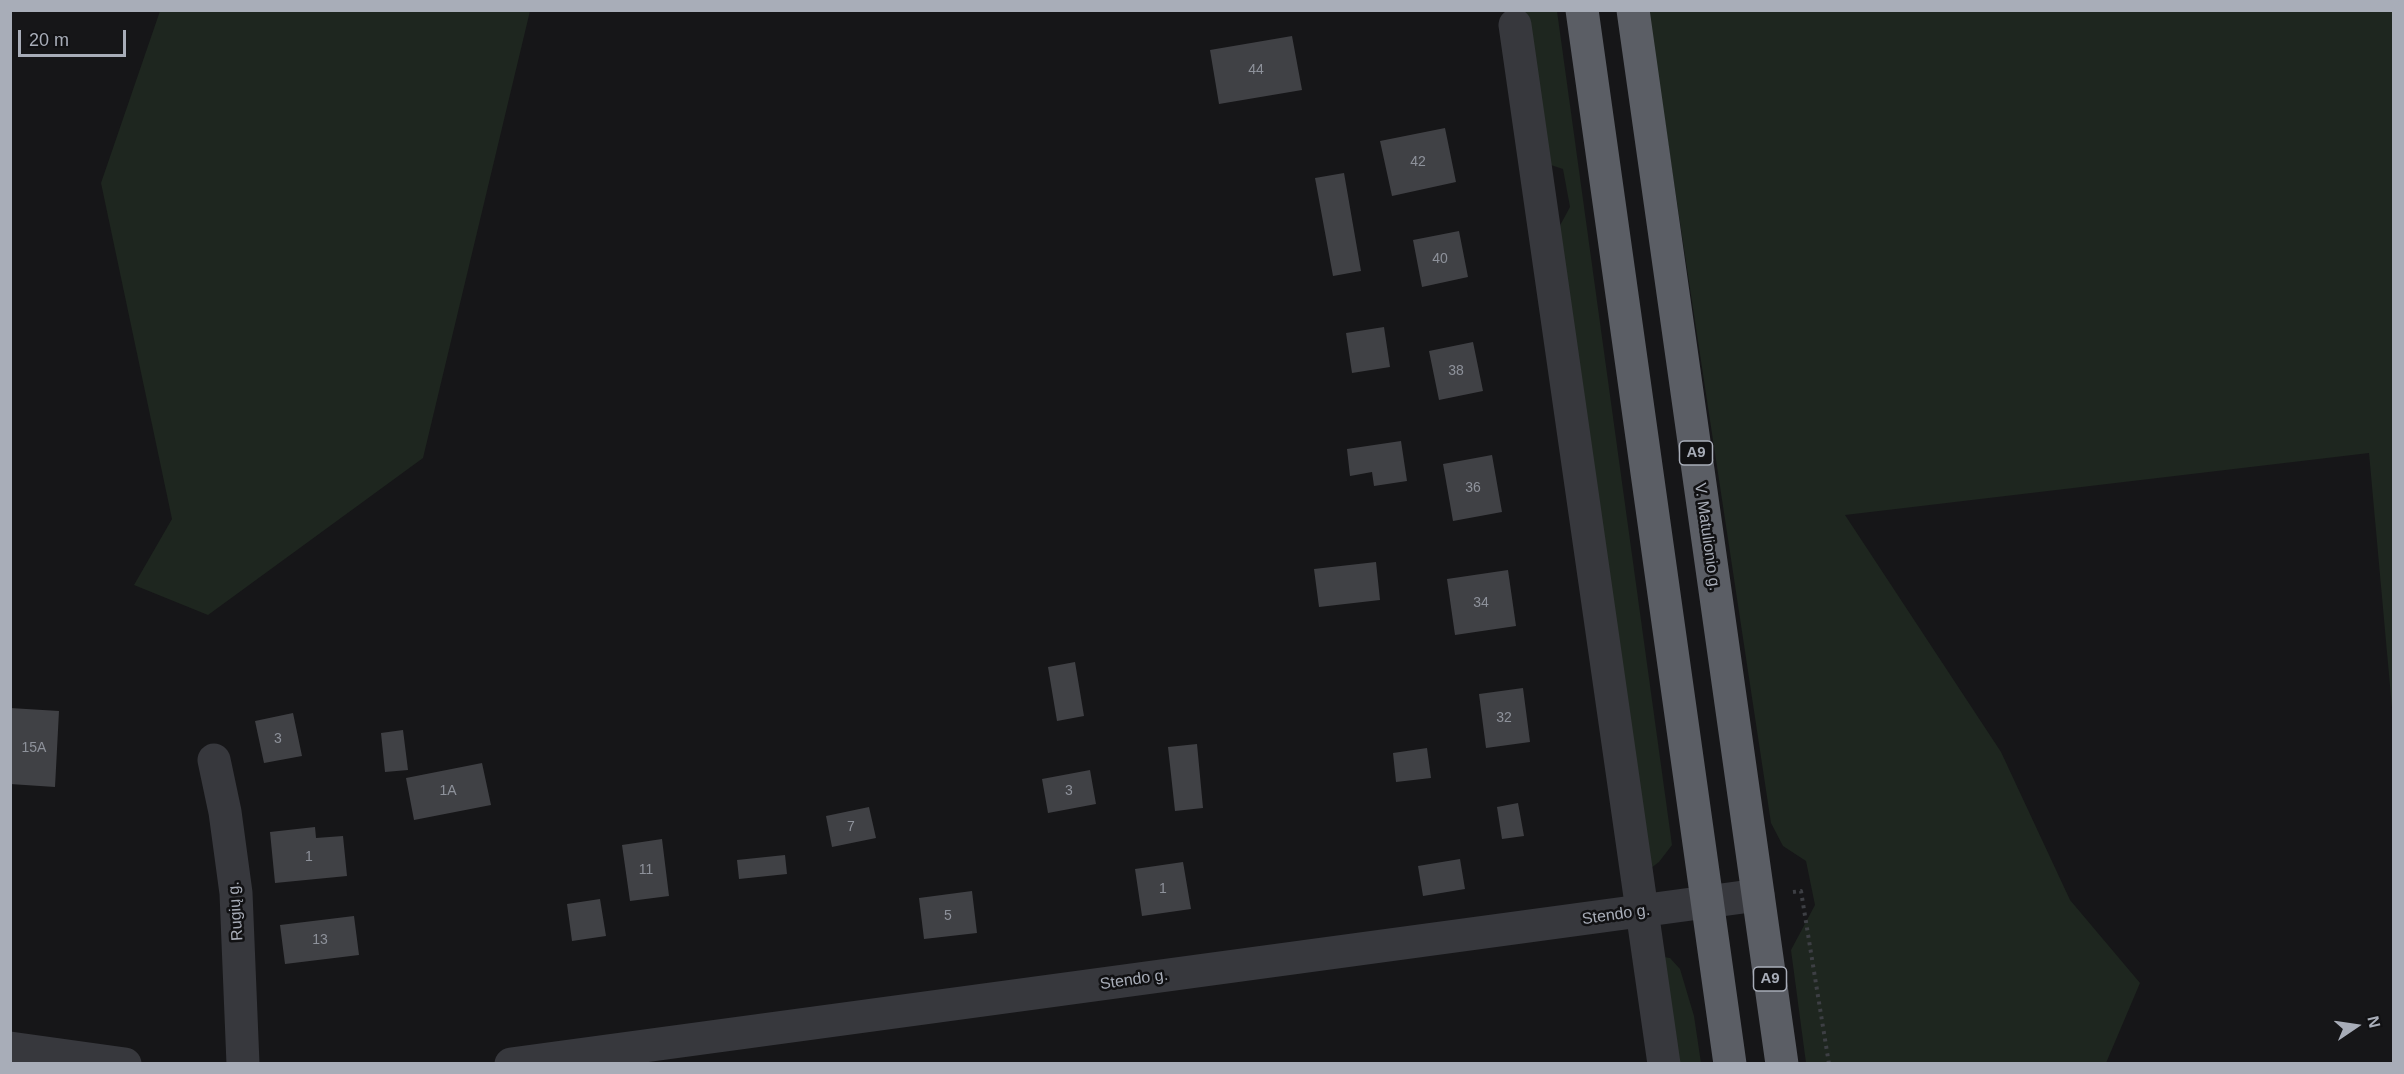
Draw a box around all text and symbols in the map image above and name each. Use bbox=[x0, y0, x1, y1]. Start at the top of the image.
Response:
scale bar bbox=[21, 18, 129, 56]
text: 20 m bbox=[29, 30, 69, 50]
house number: 44 bbox=[1248, 62, 1264, 78]
house number: 42 bbox=[1410, 154, 1426, 170]
house number: 40 bbox=[1432, 251, 1448, 267]
house number: 38 bbox=[1448, 363, 1464, 379]
road number: A9 bbox=[1680, 441, 1712, 465]
house number: 36 bbox=[1465, 480, 1481, 496]
street label: V. Matulionio g. bbox=[1690, 482, 1724, 592]
house number: 34 bbox=[1473, 595, 1489, 611]
house number: 32 bbox=[1496, 710, 1512, 726]
house number: 3 bbox=[274, 731, 282, 747]
house number: 15A bbox=[22, 740, 46, 756]
house number: 1A bbox=[439, 783, 457, 799]
house number: 3 bbox=[1065, 783, 1073, 799]
house number: 7 bbox=[847, 819, 855, 835]
house number: 1 bbox=[305, 849, 313, 865]
house number: 11 bbox=[639, 862, 653, 878]
street label: Rugių g. bbox=[224, 881, 248, 941]
house number: 1 bbox=[1159, 881, 1167, 897]
street label: Stendo g. bbox=[1581, 901, 1651, 929]
house number: 5 bbox=[944, 908, 952, 924]
house number: 13 bbox=[312, 932, 328, 948]
street label: Stendo g. bbox=[1099, 966, 1169, 994]
road number: A9 bbox=[1754, 967, 1786, 991]
north arrow bbox=[2326, 996, 2386, 1056]
text: N bbox=[2364, 1014, 2384, 1029]

